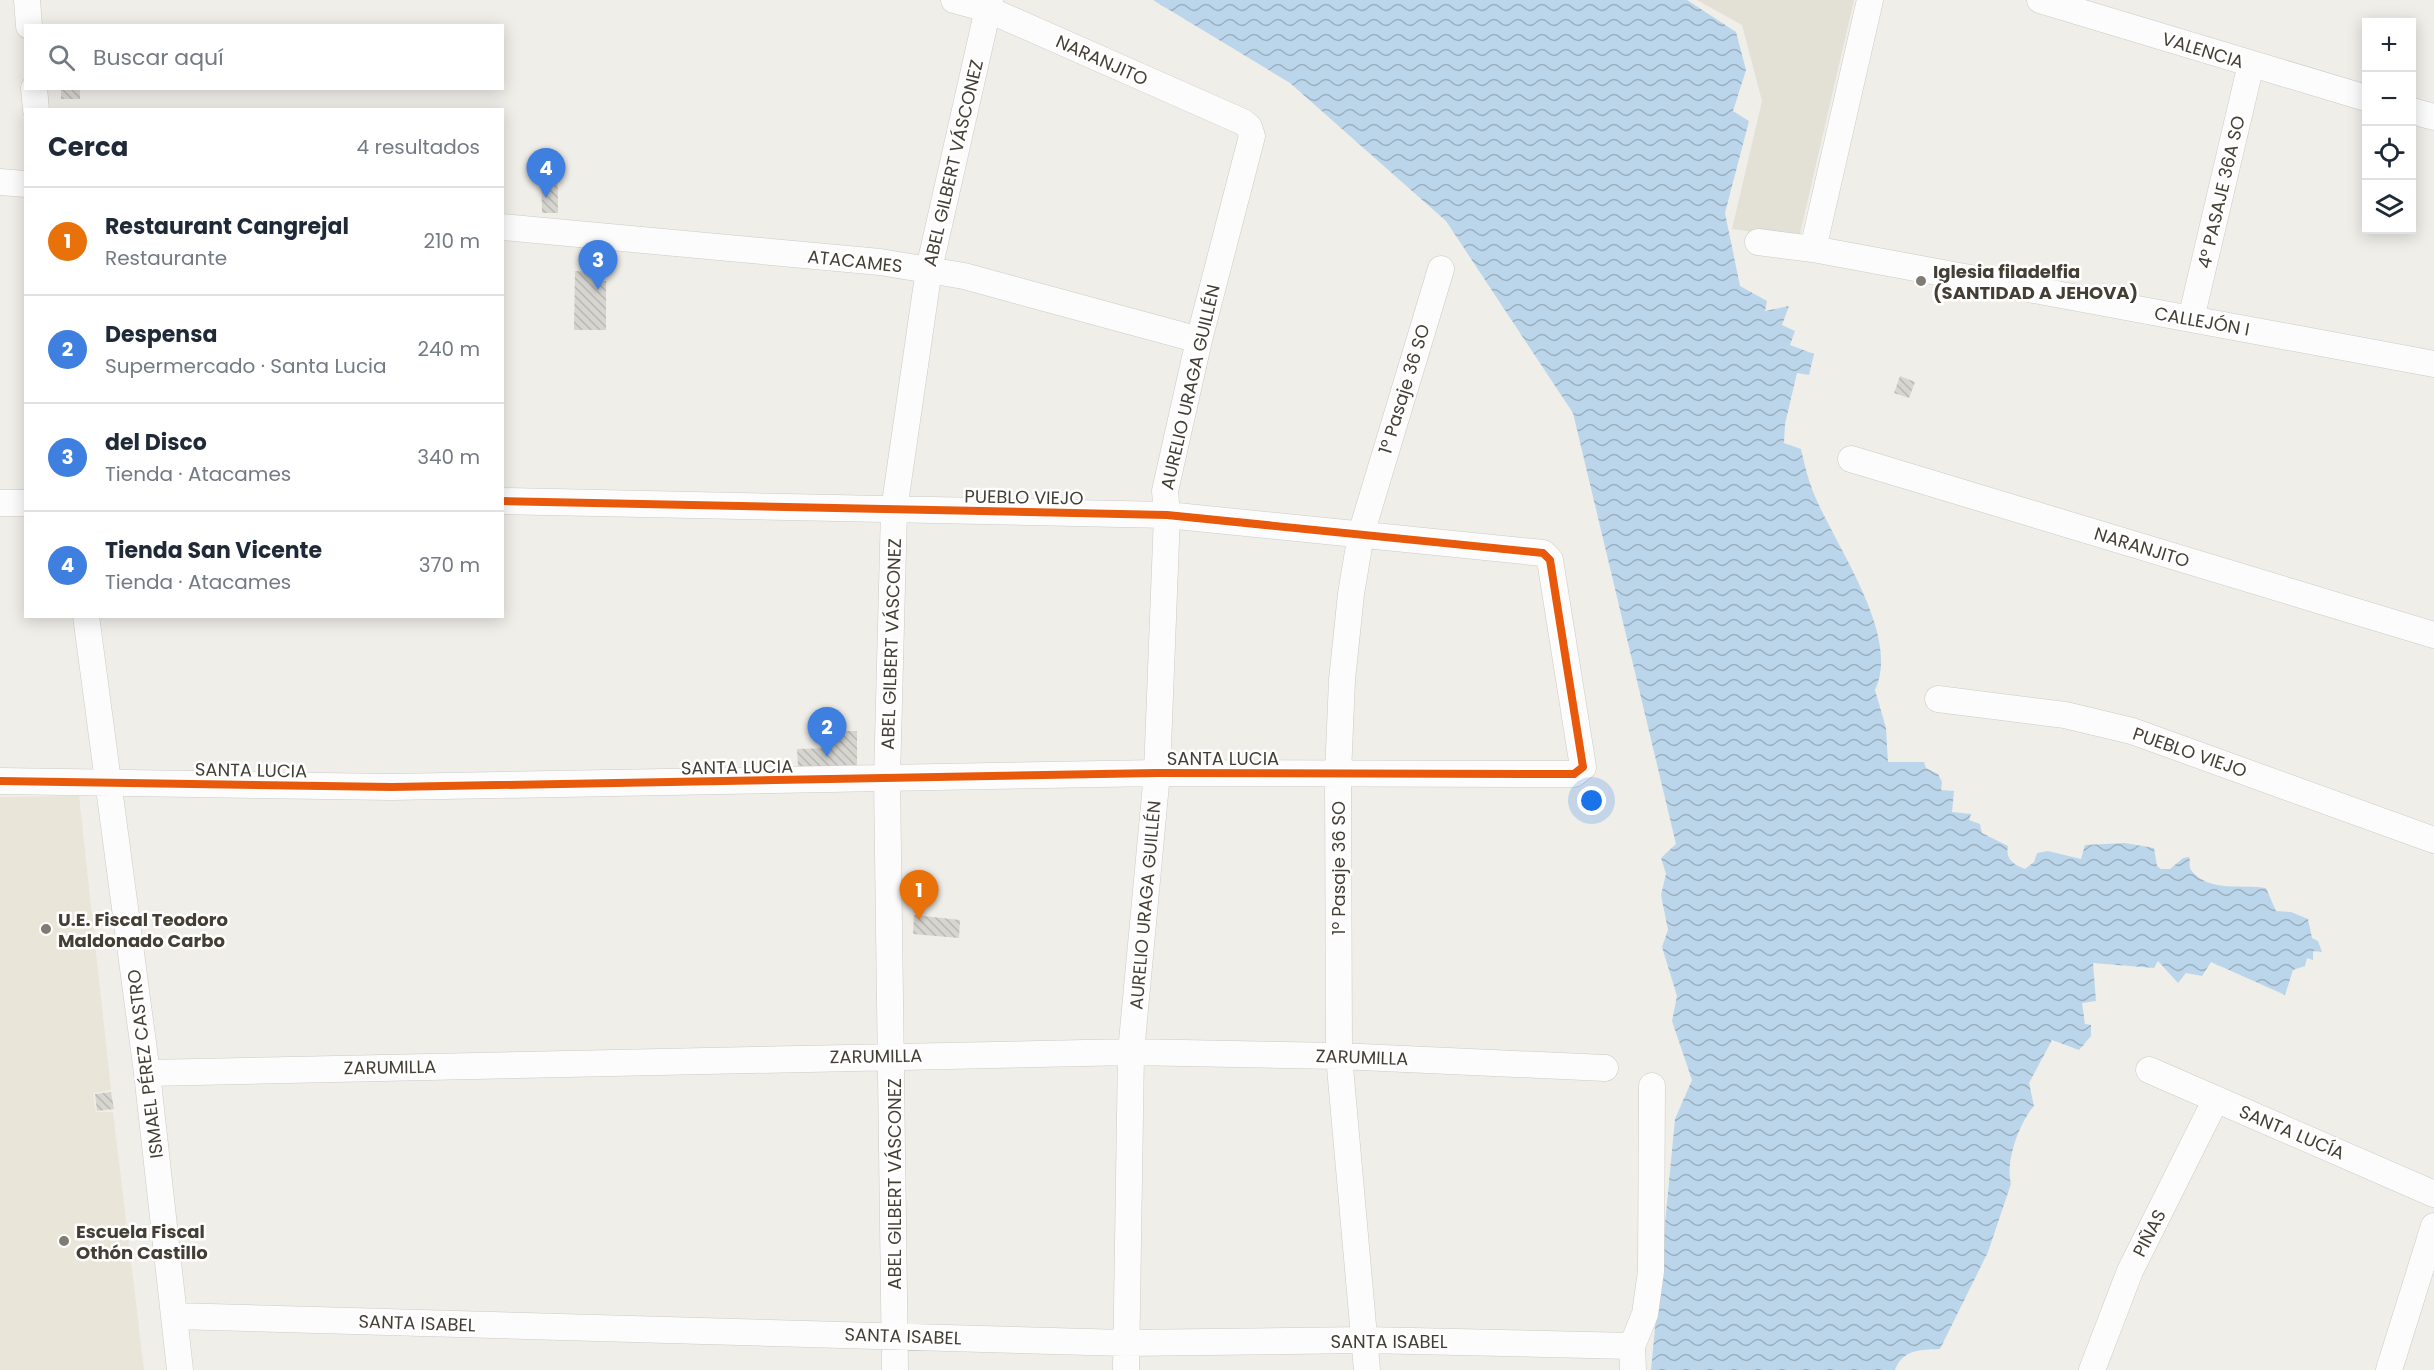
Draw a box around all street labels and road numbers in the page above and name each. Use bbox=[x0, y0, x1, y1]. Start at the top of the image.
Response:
street label: VALENCIA bbox=[2159, 26, 2247, 74]
street label: NARANJITO bbox=[1052, 29, 1152, 91]
street label: ABEL GILBERT VÁSCONEZ bbox=[917, 57, 989, 269]
street label: 4° PASAJE 36A SO bbox=[2191, 113, 2251, 271]
street label: ATACAMES bbox=[806, 244, 904, 278]
street label: AURELIO URAGA GUILLÉN bbox=[1154, 282, 1226, 492]
street label: CALLEJÓN I bbox=[2152, 300, 2252, 342]
street label: 1º Pasaje 36 SO bbox=[1372, 321, 1436, 457]
street label: PUEBLO VIEJO bbox=[964, 483, 1084, 511]
street label: NARANJITO bbox=[2091, 521, 2193, 573]
street label: ABEL GILBERT VÁSCONEZ bbox=[875, 538, 907, 750]
street label: PUEBLO VIEJO bbox=[2130, 721, 2250, 783]
street label: SANTA LUCIA bbox=[1167, 746, 1279, 771]
street label: SANTA LUCIA bbox=[681, 754, 793, 780]
street label: SANTA LUCIA bbox=[195, 757, 307, 783]
street label: AURELIO URAGA GUILLÉN bbox=[1123, 799, 1167, 1011]
street label: 1º Pasaje 36 SO bbox=[1326, 801, 1351, 935]
street label: ISMAEL PÉREZ CASTRO bbox=[121, 968, 169, 1160]
street label: ZARUMILLA bbox=[829, 1043, 923, 1069]
street label: ZARUMILLA bbox=[1315, 1043, 1409, 1071]
street label: ZARUMILLA bbox=[343, 1054, 437, 1080]
street label: ABEL GILBERT VÁSCONEZ bbox=[882, 1078, 907, 1290]
street label: SANTA LUCÍA bbox=[2235, 1099, 2349, 1165]
street label: PIÑAS bbox=[2126, 1205, 2172, 1261]
street label: SANTA ISABEL bbox=[358, 1308, 476, 1338]
street label: SANTA ISABEL bbox=[844, 1321, 962, 1351]
street label: SANTA ISABEL bbox=[1330, 1329, 1448, 1354]

